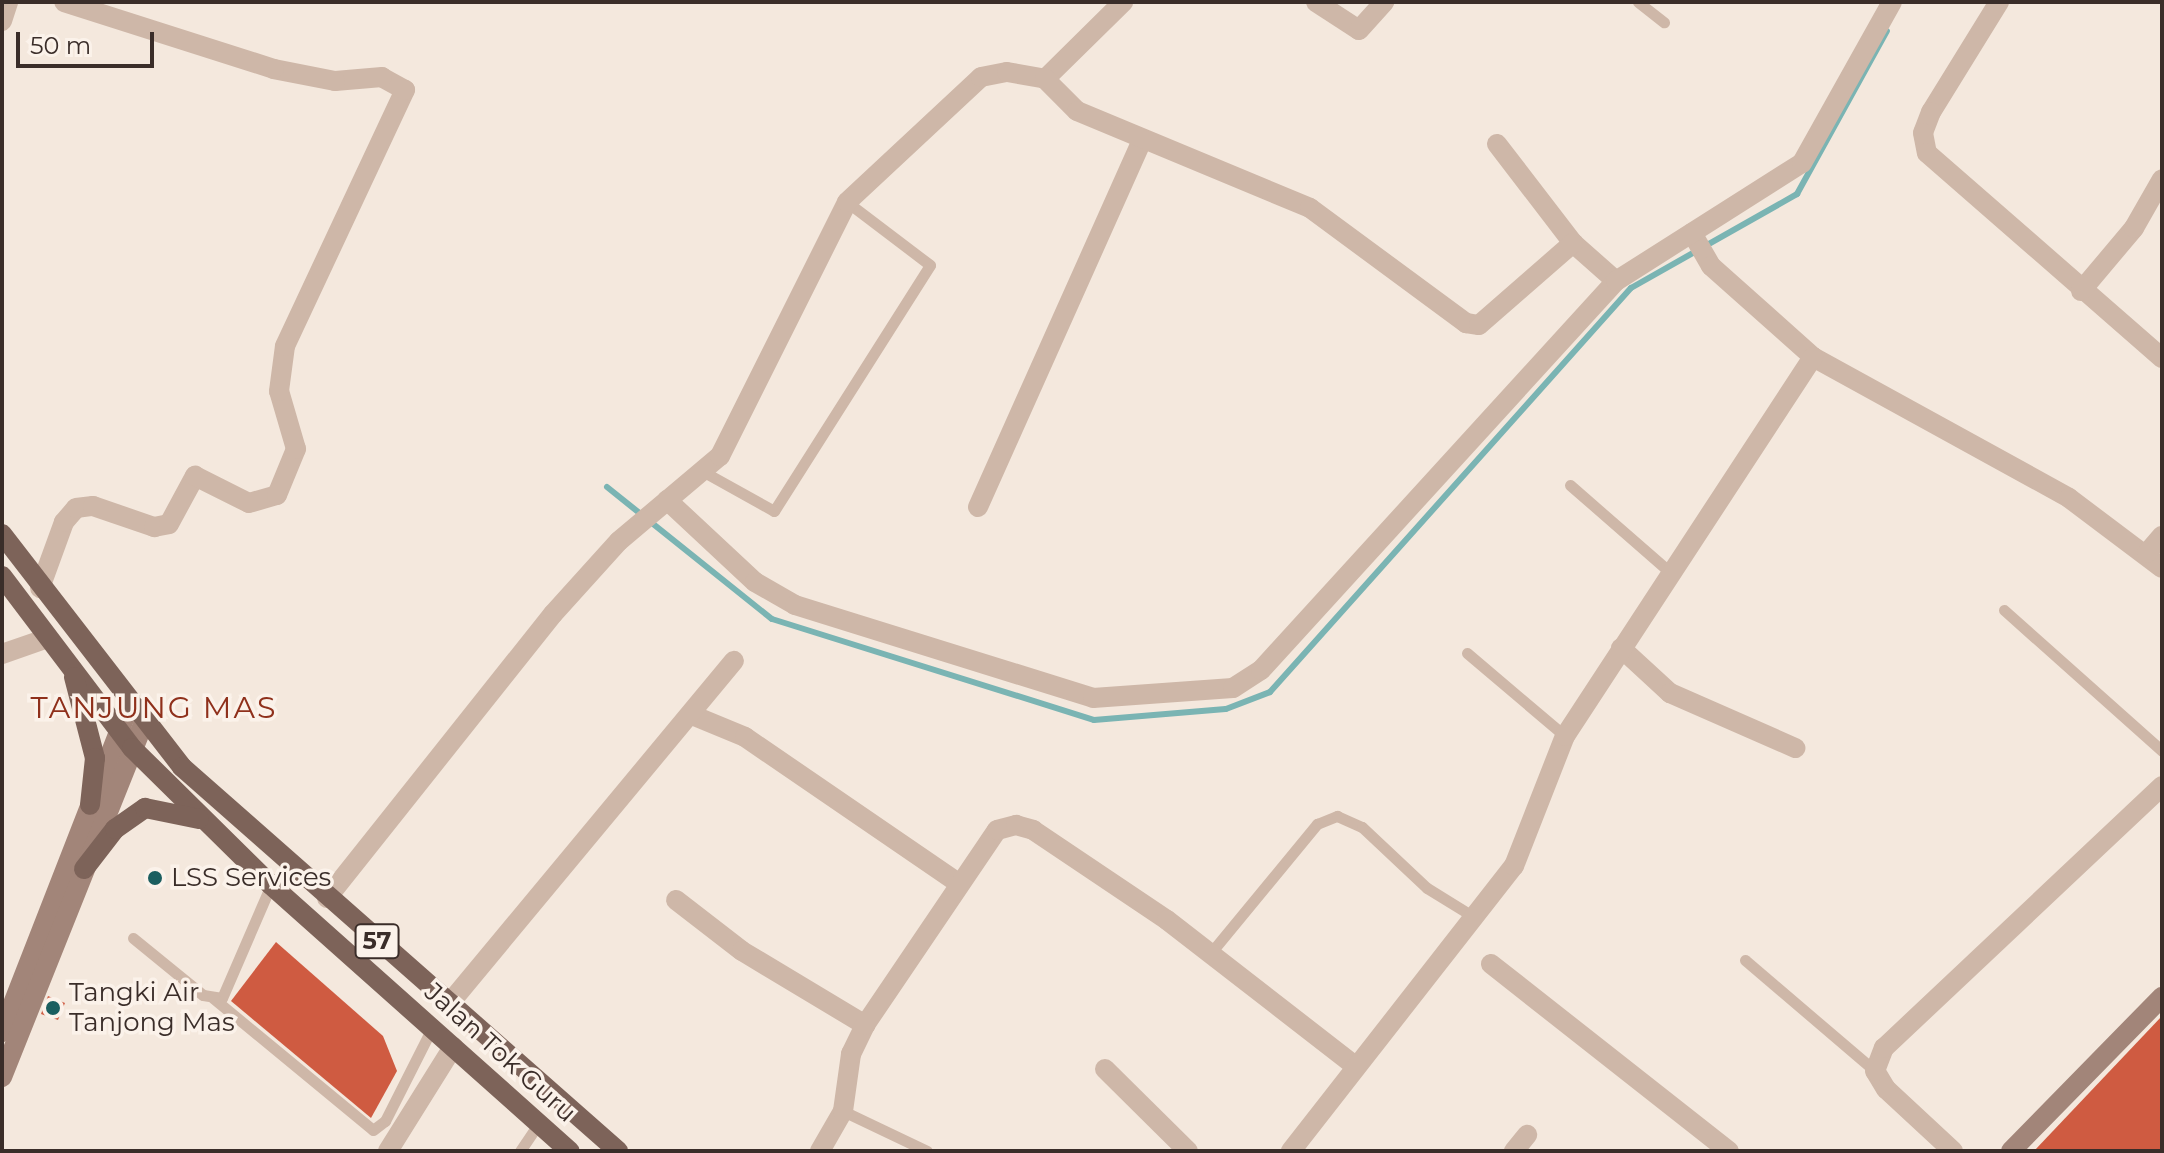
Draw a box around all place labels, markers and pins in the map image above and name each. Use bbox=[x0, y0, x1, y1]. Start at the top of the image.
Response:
place label: LSS Services bbox=[171, 862, 331, 894]
marker: LSS Services bbox=[146, 869, 164, 887]
place label: Tangki Air Tanjong Mas bbox=[69, 977, 235, 1038]
marker: Tangki Air Tanjong Mas bbox=[44, 999, 62, 1017]

